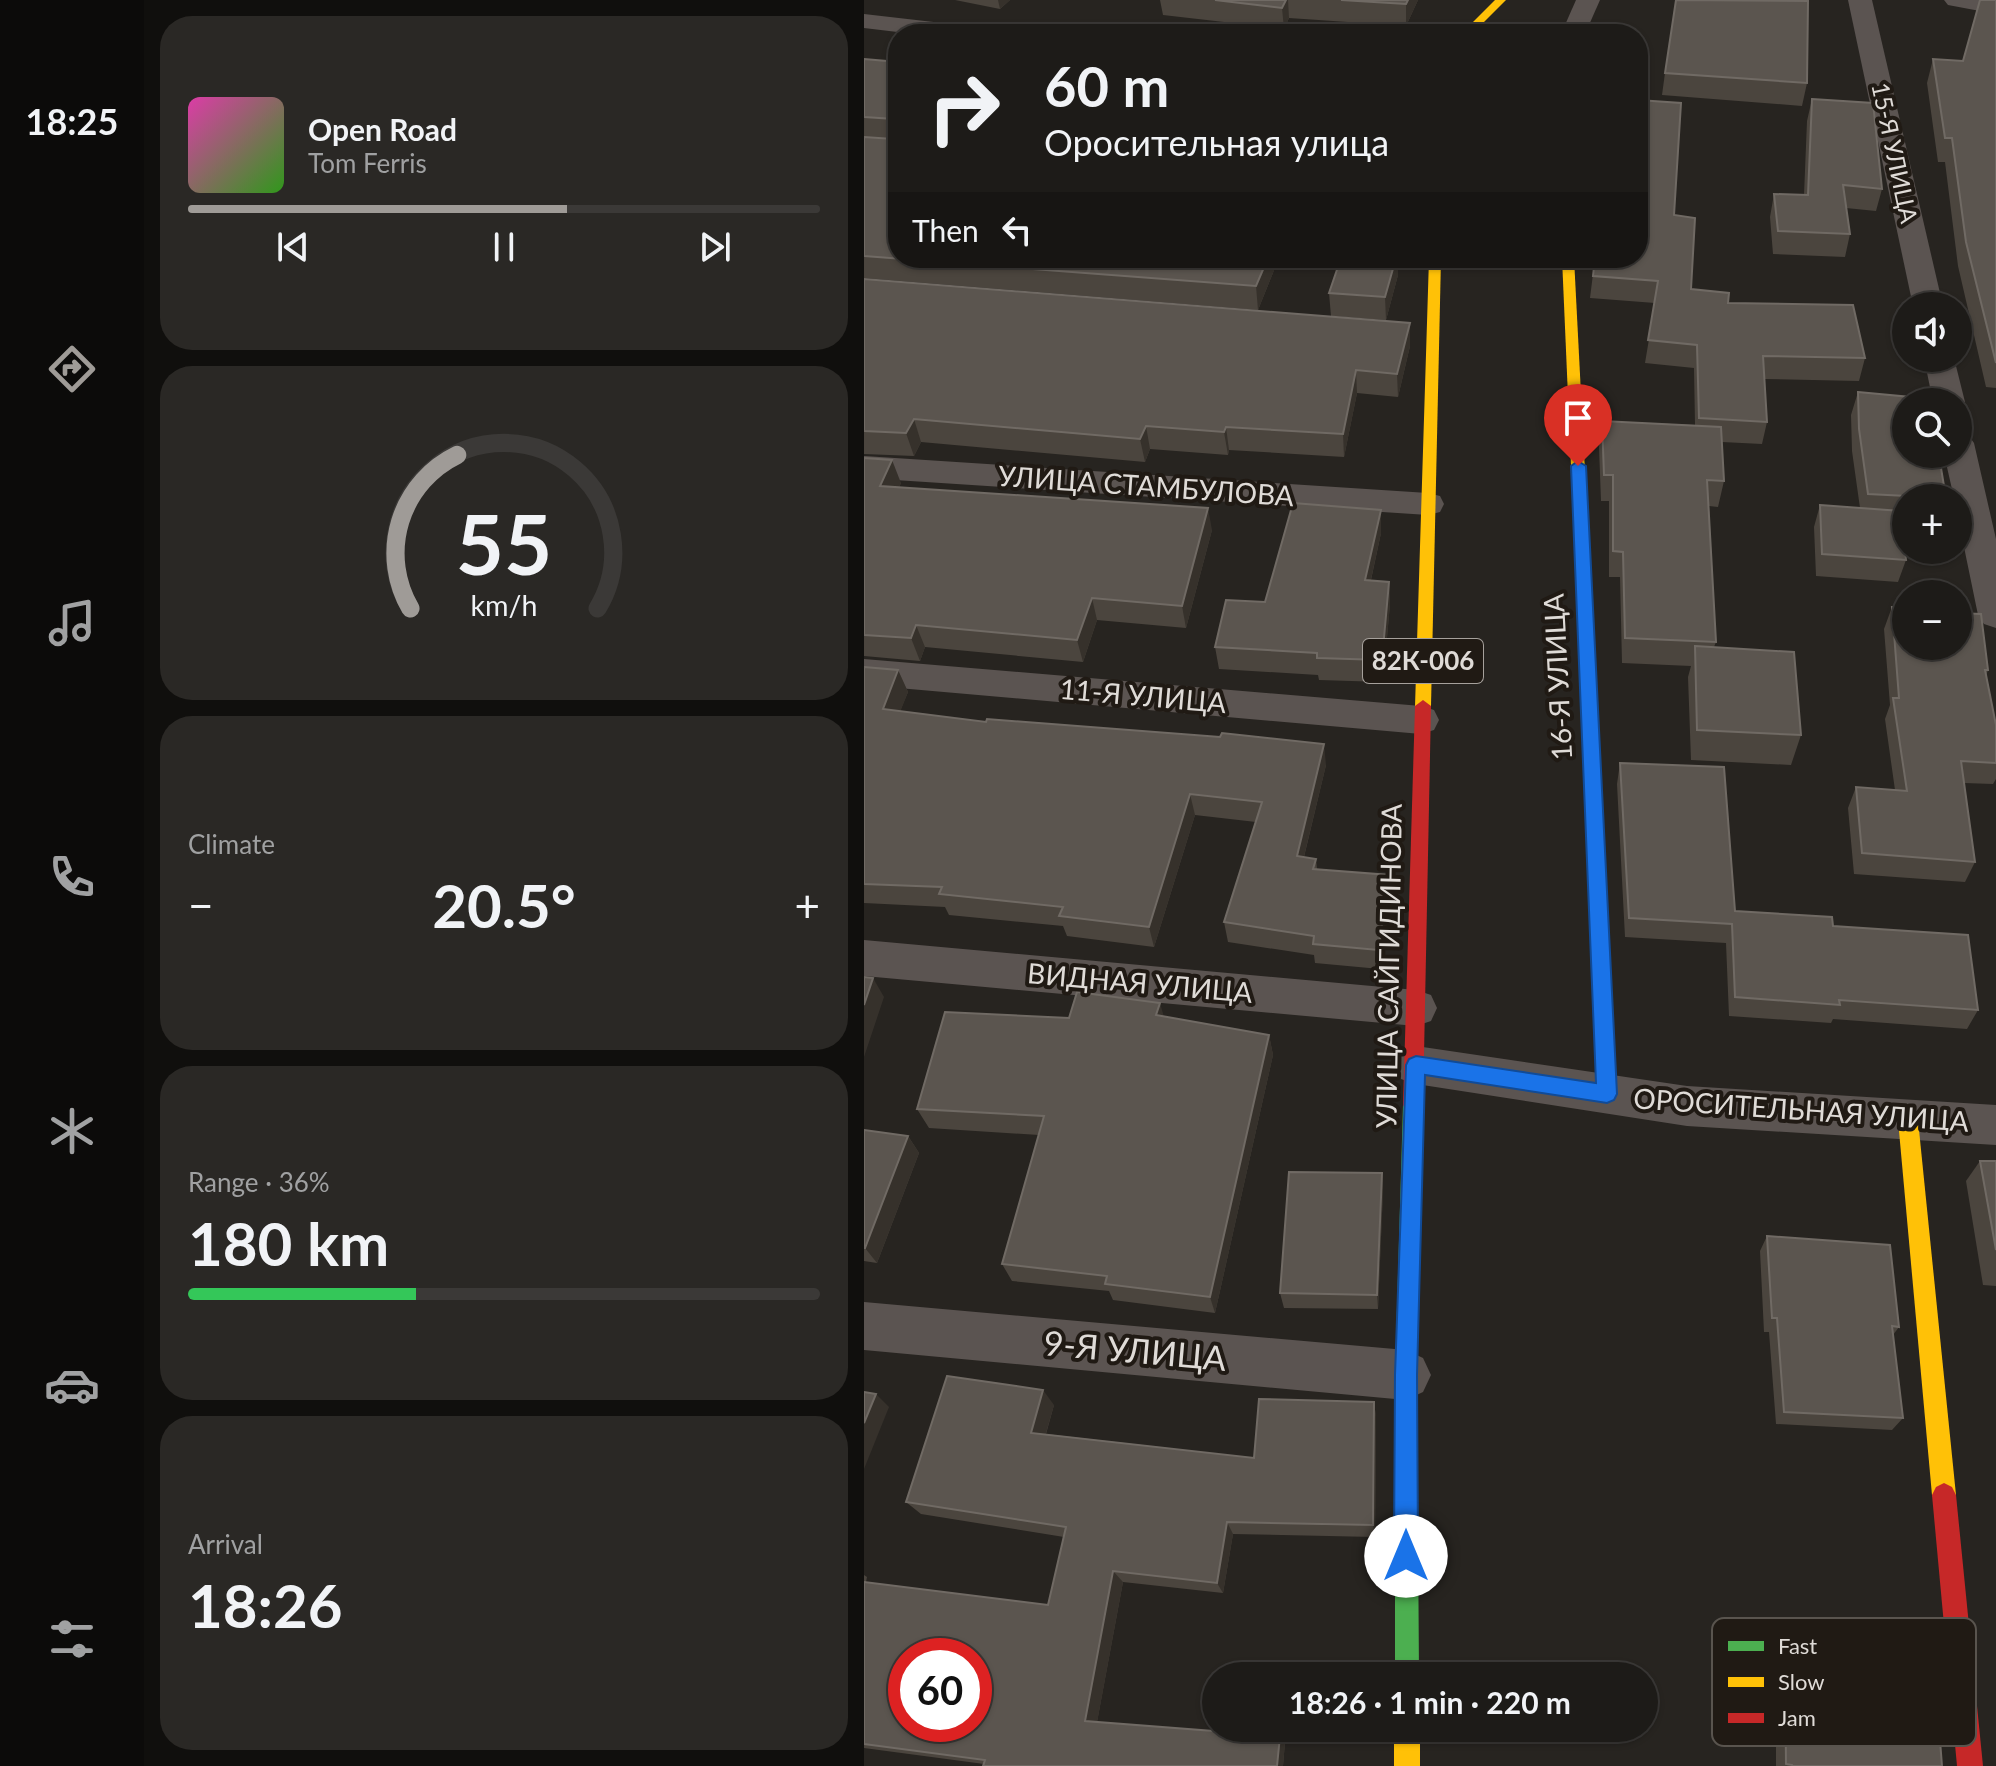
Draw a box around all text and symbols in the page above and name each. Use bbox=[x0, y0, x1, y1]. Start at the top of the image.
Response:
text: 60 m bbox=[1044, 52, 1169, 119]
icon: right bbox=[912, 56, 1016, 160]
street label: 15-Я УЛИЦА bbox=[1866, 80, 1925, 226]
text: 18:25 bbox=[26, 99, 118, 143]
text: Open Road bbox=[308, 111, 457, 147]
text: Оросительная улица bbox=[1044, 120, 1389, 164]
text: Tom Ferris bbox=[308, 147, 427, 179]
icon: left bbox=[995, 208, 1039, 252]
text: Then bbox=[912, 212, 979, 248]
icon: previous bbox=[271, 225, 315, 269]
icon: pause bbox=[482, 225, 526, 269]
icon: next bbox=[693, 225, 737, 269]
map controls bbox=[1892, 292, 1972, 660]
button: sound bbox=[1892, 292, 1972, 372]
icon: directions bbox=[44, 341, 100, 397]
pin bbox=[1544, 384, 1612, 466]
button: search bbox=[1892, 388, 1972, 468]
icon: arrive bbox=[1556, 396, 1600, 440]
street label: УЛИЦА СТАМБУЛОВА bbox=[997, 458, 1295, 512]
button: + bbox=[1892, 484, 1972, 564]
text: 55 bbox=[456, 493, 552, 593]
button: − bbox=[1892, 580, 1972, 660]
text: km/h bbox=[471, 588, 537, 622]
street label: 16-Я УЛИЦА bbox=[1536, 593, 1578, 761]
icon: music bbox=[44, 595, 100, 651]
road number: 82К-006 bbox=[1363, 639, 1483, 683]
street label: 11-Я УЛИЦА bbox=[1058, 671, 1228, 719]
street label: УЛИЦА САЙГИДИНОВА bbox=[1368, 803, 1408, 1129]
text: Climate bbox=[188, 828, 275, 860]
icon: phone bbox=[44, 849, 100, 905]
text: 20.5° bbox=[432, 869, 576, 941]
text: − bbox=[188, 879, 214, 931]
text: + bbox=[794, 879, 820, 931]
street label: ВИДНАЯ УЛИЦА bbox=[1026, 955, 1254, 1009]
street label: ОРОСИТЕЛЬНАЯ УЛИЦА bbox=[1632, 1080, 1970, 1138]
icon: climate bbox=[44, 1103, 100, 1159]
text: Range · 36% bbox=[188, 1166, 330, 1198]
text: 180 km bbox=[188, 1207, 389, 1279]
street label: 9-Я УЛИЦА bbox=[1042, 1321, 1228, 1378]
icon: car bbox=[44, 1357, 100, 1413]
position arrow bbox=[1364, 1514, 1448, 1598]
text: Arrival bbox=[188, 1528, 263, 1560]
text: 18:26 bbox=[188, 1569, 343, 1641]
icon: filters bbox=[44, 1611, 100, 1667]
legend bbox=[1712, 1618, 1976, 1746]
text: Fast bbox=[1778, 1632, 1817, 1659]
speed limit sign: 60 bbox=[888, 1638, 992, 1742]
text: Slow bbox=[1778, 1668, 1825, 1695]
text: 18:26 · 1 min · 220 m bbox=[1289, 1684, 1571, 1720]
text: Jam bbox=[1778, 1704, 1816, 1731]

